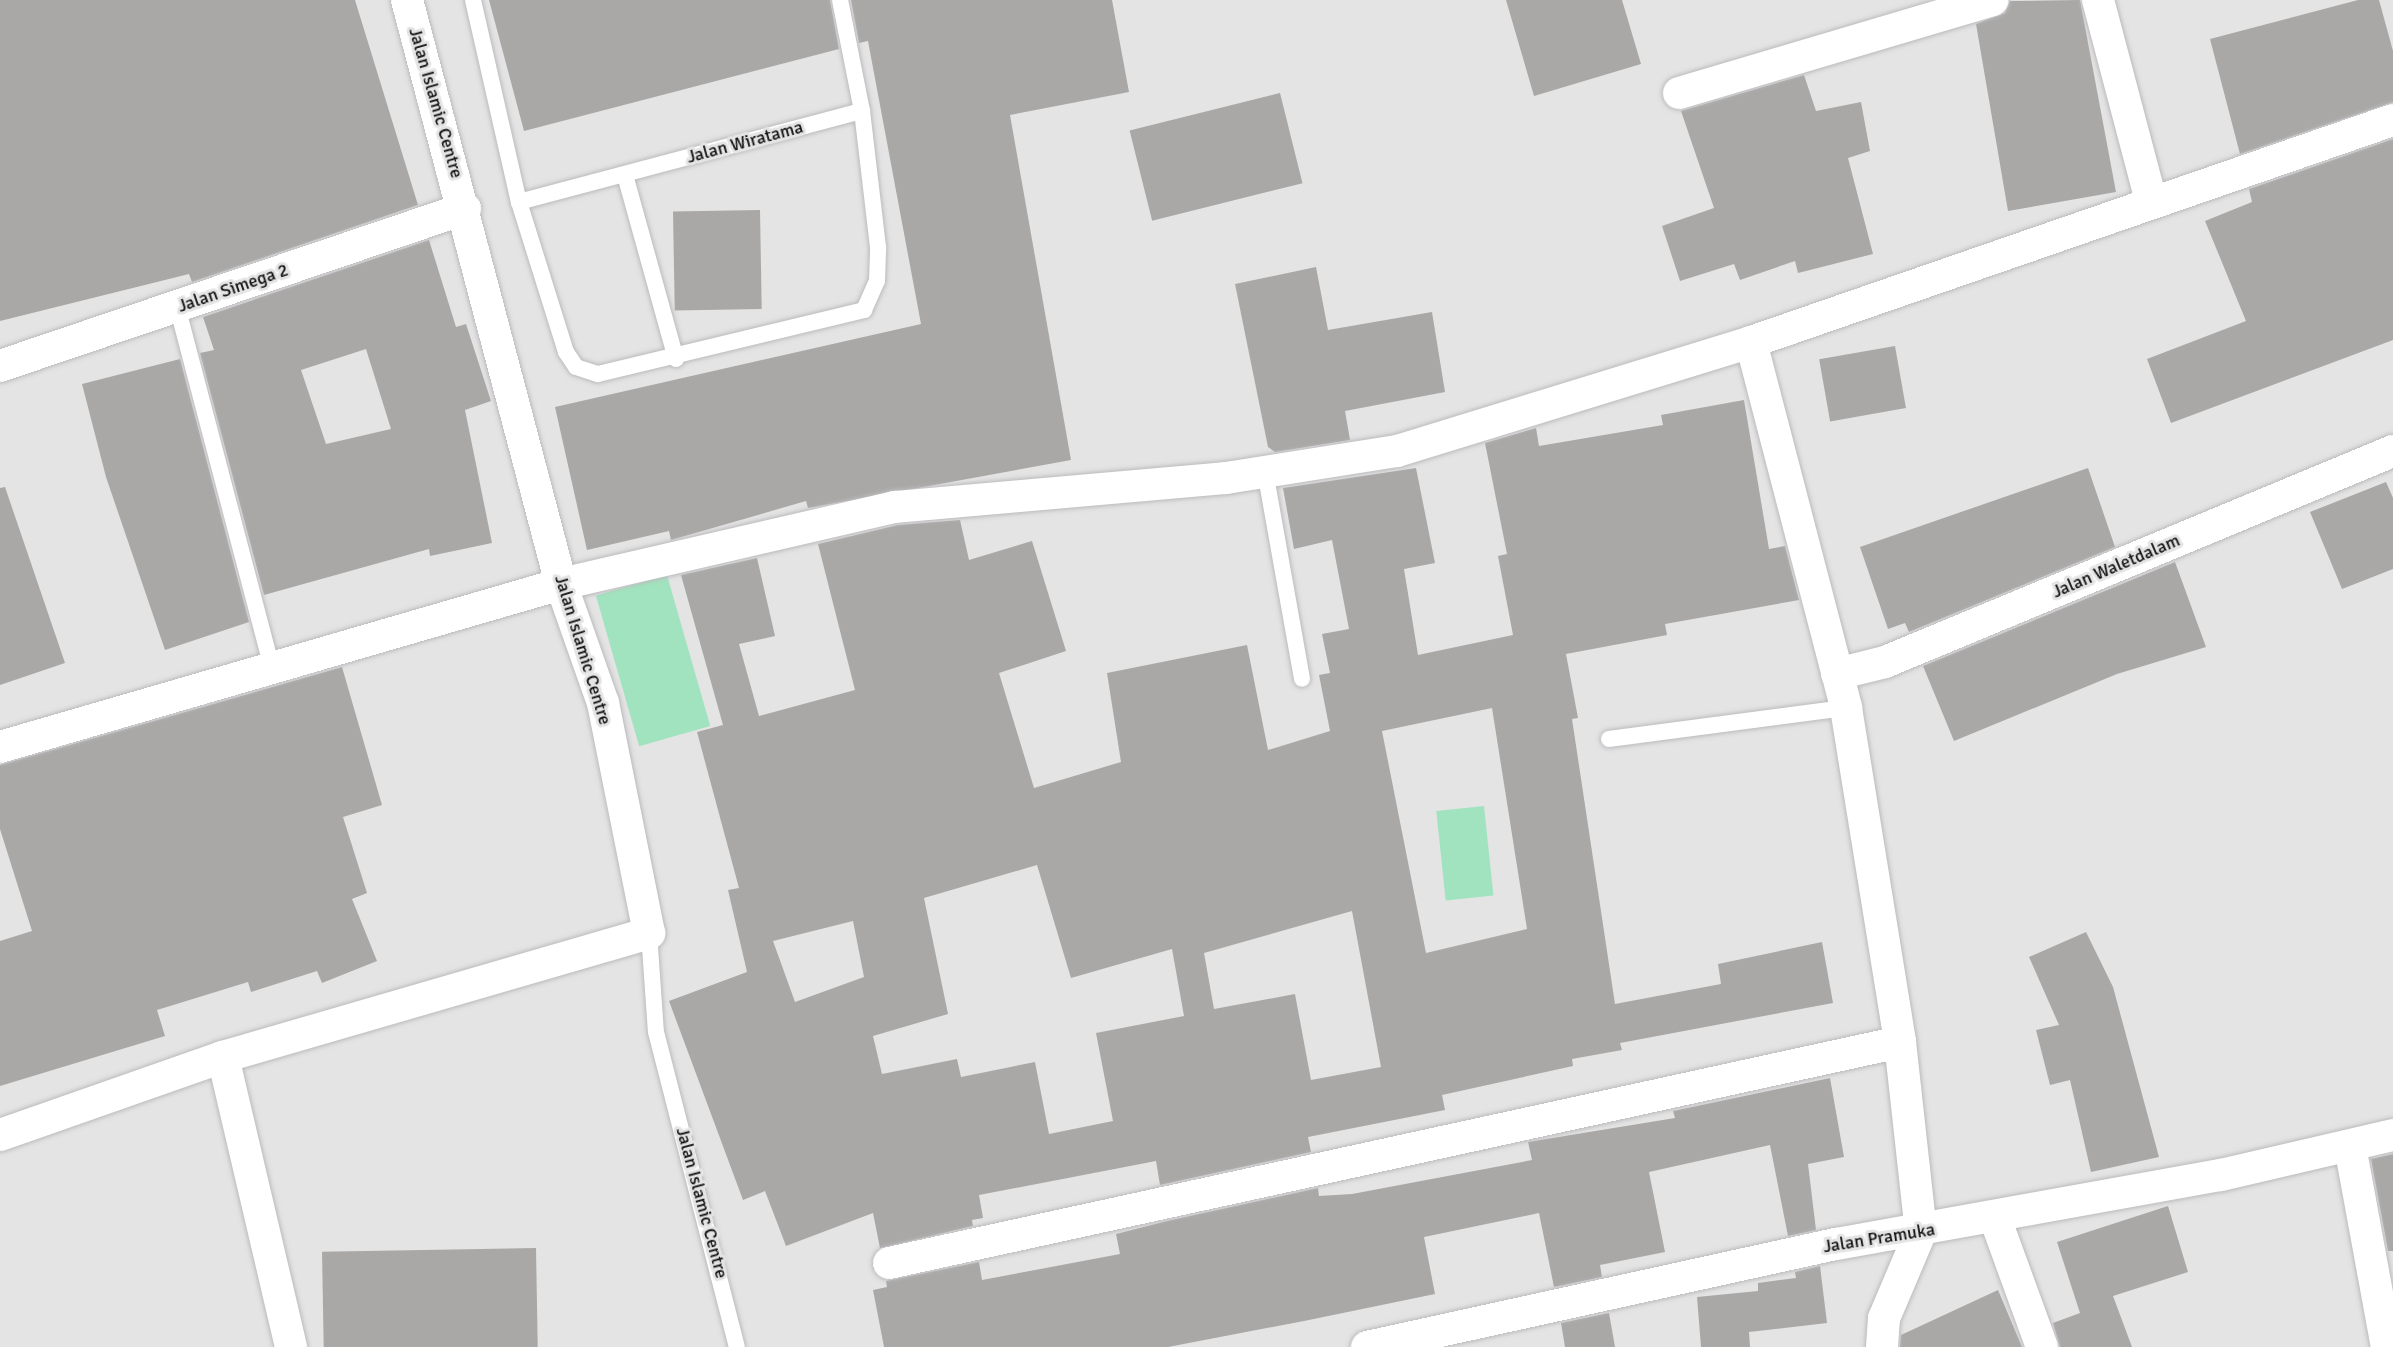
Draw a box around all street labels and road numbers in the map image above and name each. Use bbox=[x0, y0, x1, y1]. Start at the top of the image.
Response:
street label: Jalan Islamic Centre bbox=[404, 25, 468, 181]
street label: Jalan Wiratama bbox=[685, 116, 805, 168]
street label: Jalan Simega 2 bbox=[175, 259, 291, 317]
street label: Jalan Waletdalam bbox=[2049, 529, 2183, 603]
street label: Jalan Islamic Centre bbox=[550, 573, 616, 727]
street label: Jalan Islamic Centre bbox=[671, 1125, 733, 1281]
street label: Jalan Pramuka bbox=[1822, 1219, 1936, 1257]

